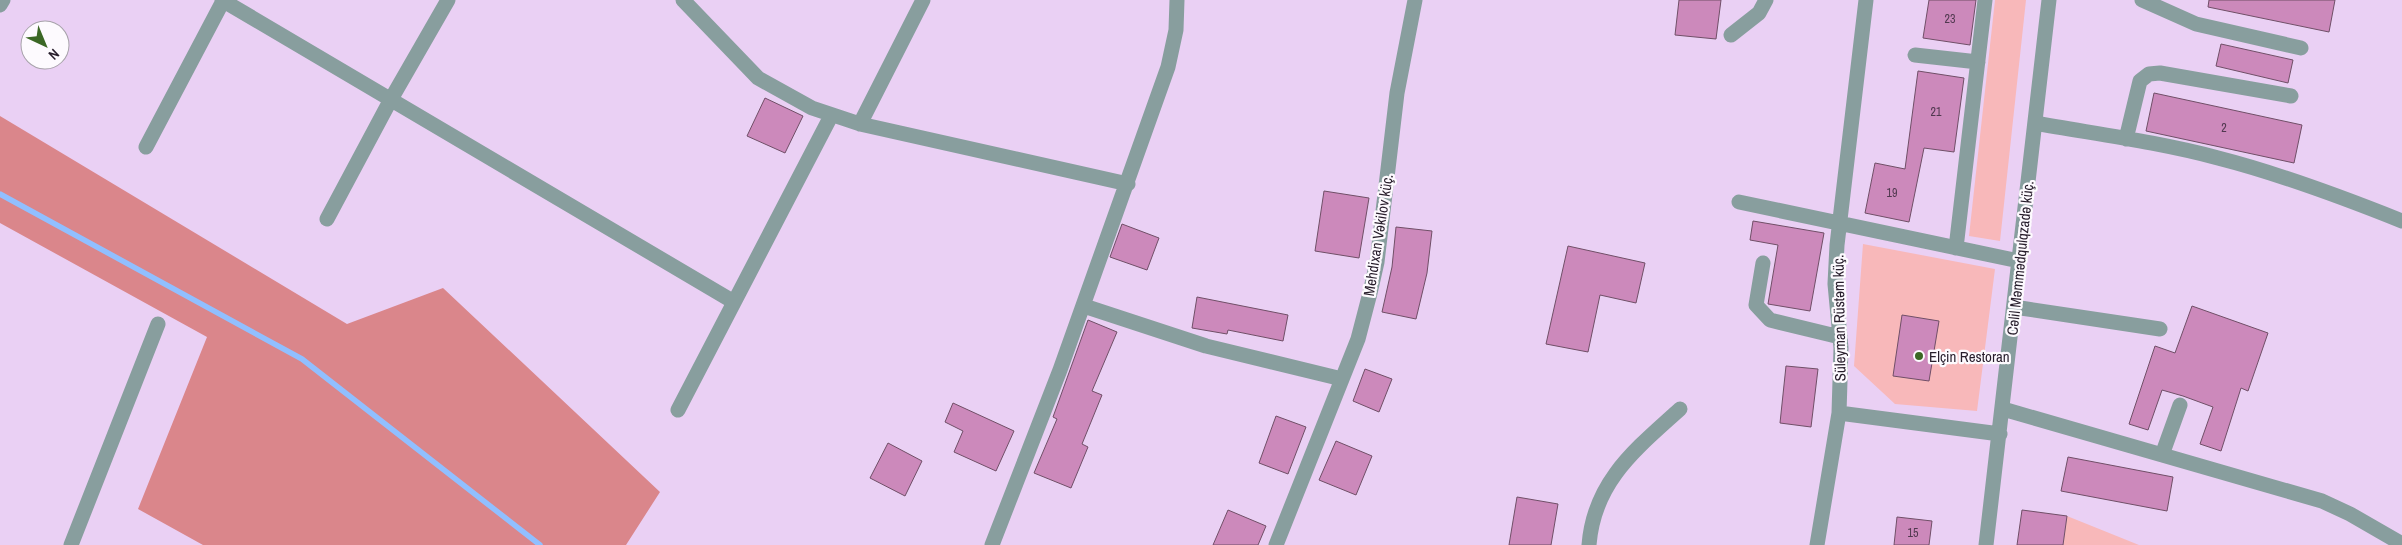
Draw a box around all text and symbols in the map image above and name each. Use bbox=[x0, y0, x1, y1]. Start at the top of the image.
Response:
house number: 23 bbox=[1945, 11, 1955, 27]
north arrow bbox=[20, 20, 70, 70]
text: N bbox=[45, 45, 63, 64]
house number: 21 bbox=[1931, 104, 1942, 120]
house number: 2 bbox=[2221, 120, 2227, 136]
street label: Mehdixan Vəkilov küç. bbox=[1358, 173, 1398, 297]
street label: Cəlil Məmmədqulqzadə küç. bbox=[2001, 180, 2039, 336]
house number: 19 bbox=[1887, 185, 1897, 201]
street label: Süleyman Rüstəm küç. bbox=[1827, 255, 1851, 381]
place label: Elçin Restoran bbox=[1929, 346, 2010, 367]
marker: Elçin Restoran bbox=[1913, 350, 1925, 362]
house number: 15 bbox=[1908, 525, 1919, 541]

